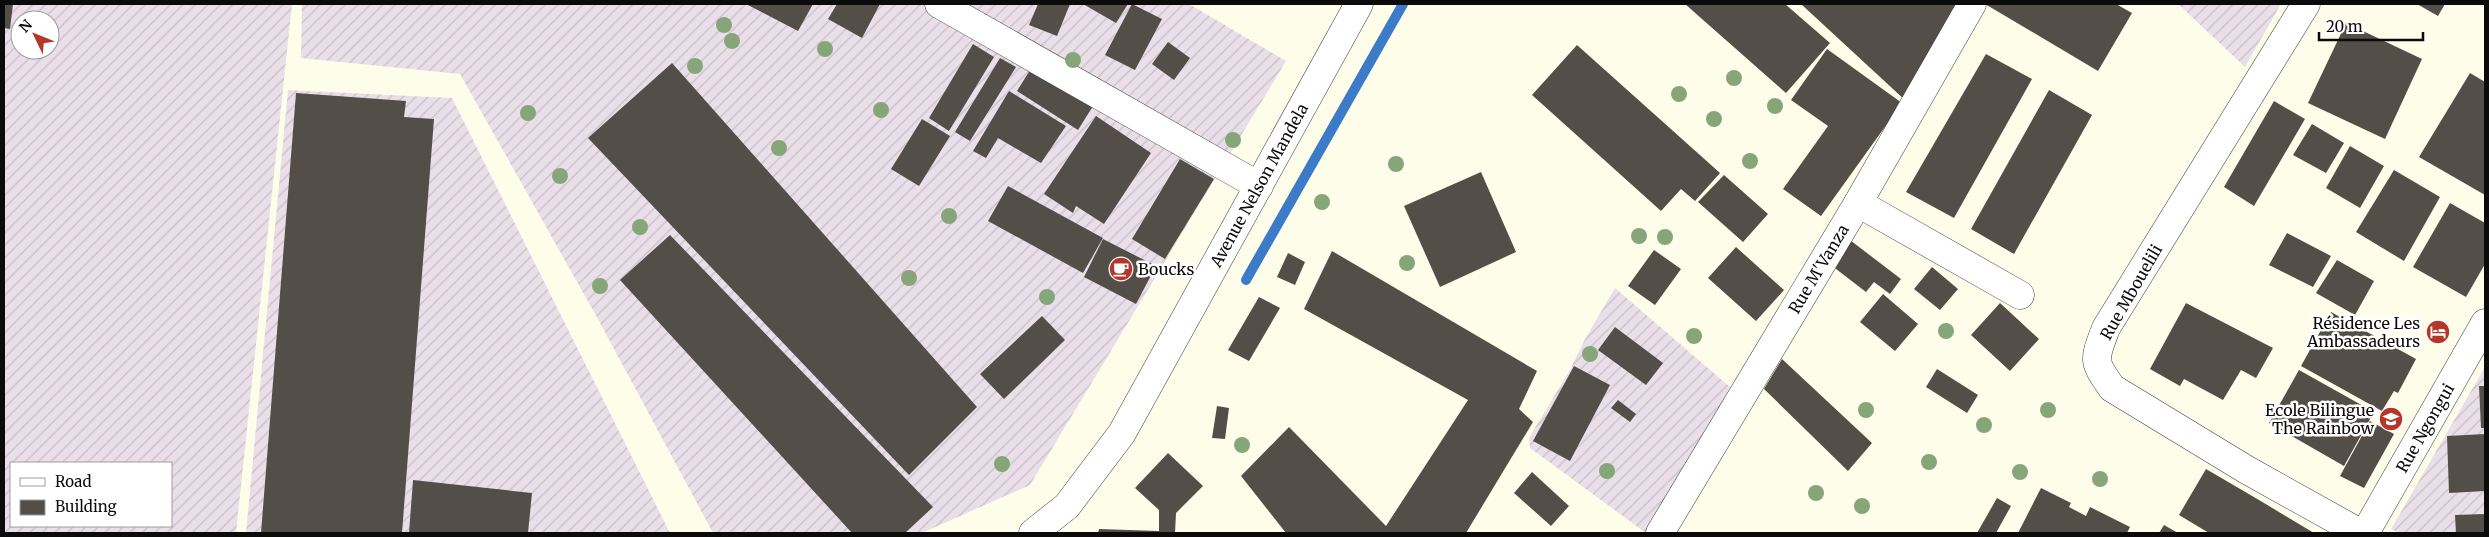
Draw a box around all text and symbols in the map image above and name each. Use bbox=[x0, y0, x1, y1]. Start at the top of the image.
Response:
north arrow bbox=[10, 10, 60, 60]
scale bar bbox=[2319, 10, 2423, 42]
text: N bbox=[15, 16, 36, 36]
text: 20 m bbox=[2326, 17, 2363, 36]
street label: Avenue Nelson Mandela bbox=[1205, 99, 1312, 271]
street label: Rue M'Vanza bbox=[1784, 220, 1853, 317]
street label: Rue Mbouelili bbox=[2096, 241, 2166, 343]
cafe icon: Boucks bbox=[1108, 256, 1134, 282]
place label: Boucks bbox=[1138, 259, 1194, 279]
place label: Résidence Les Ambassadeurs bbox=[2306, 313, 2420, 351]
hotel icon: Résidence Les Ambassadeurs bbox=[2425, 319, 2451, 345]
street label: Rue Ngongui bbox=[2392, 380, 2458, 476]
place label: Ecole Bilingue The Rainbow bbox=[2265, 400, 2374, 438]
school or university icon: Ecole Bilingue The Rainbow bbox=[2378, 406, 2404, 432]
legend bbox=[10, 462, 172, 527]
text: Road bbox=[55, 472, 91, 491]
text: Building bbox=[55, 497, 117, 516]

